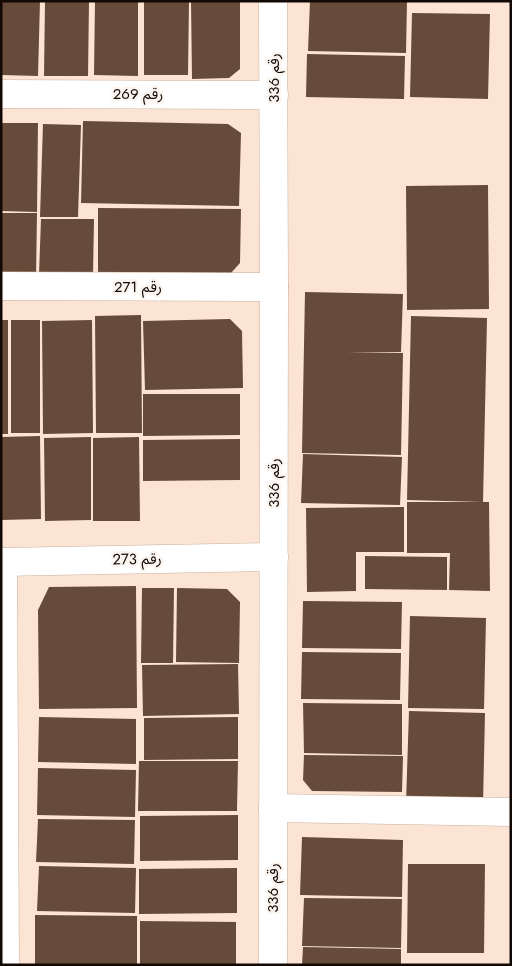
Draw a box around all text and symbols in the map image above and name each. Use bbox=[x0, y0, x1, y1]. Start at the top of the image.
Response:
street label: رقم 336 bbox=[263, 53, 285, 103]
street label: رقم 269 bbox=[113, 83, 163, 105]
street label: رقم 271 bbox=[114, 276, 162, 298]
street label: رقم 336 bbox=[263, 458, 285, 508]
street label: رقم 273 bbox=[112, 548, 162, 570]
street label: رقم 336 bbox=[262, 863, 284, 913]

